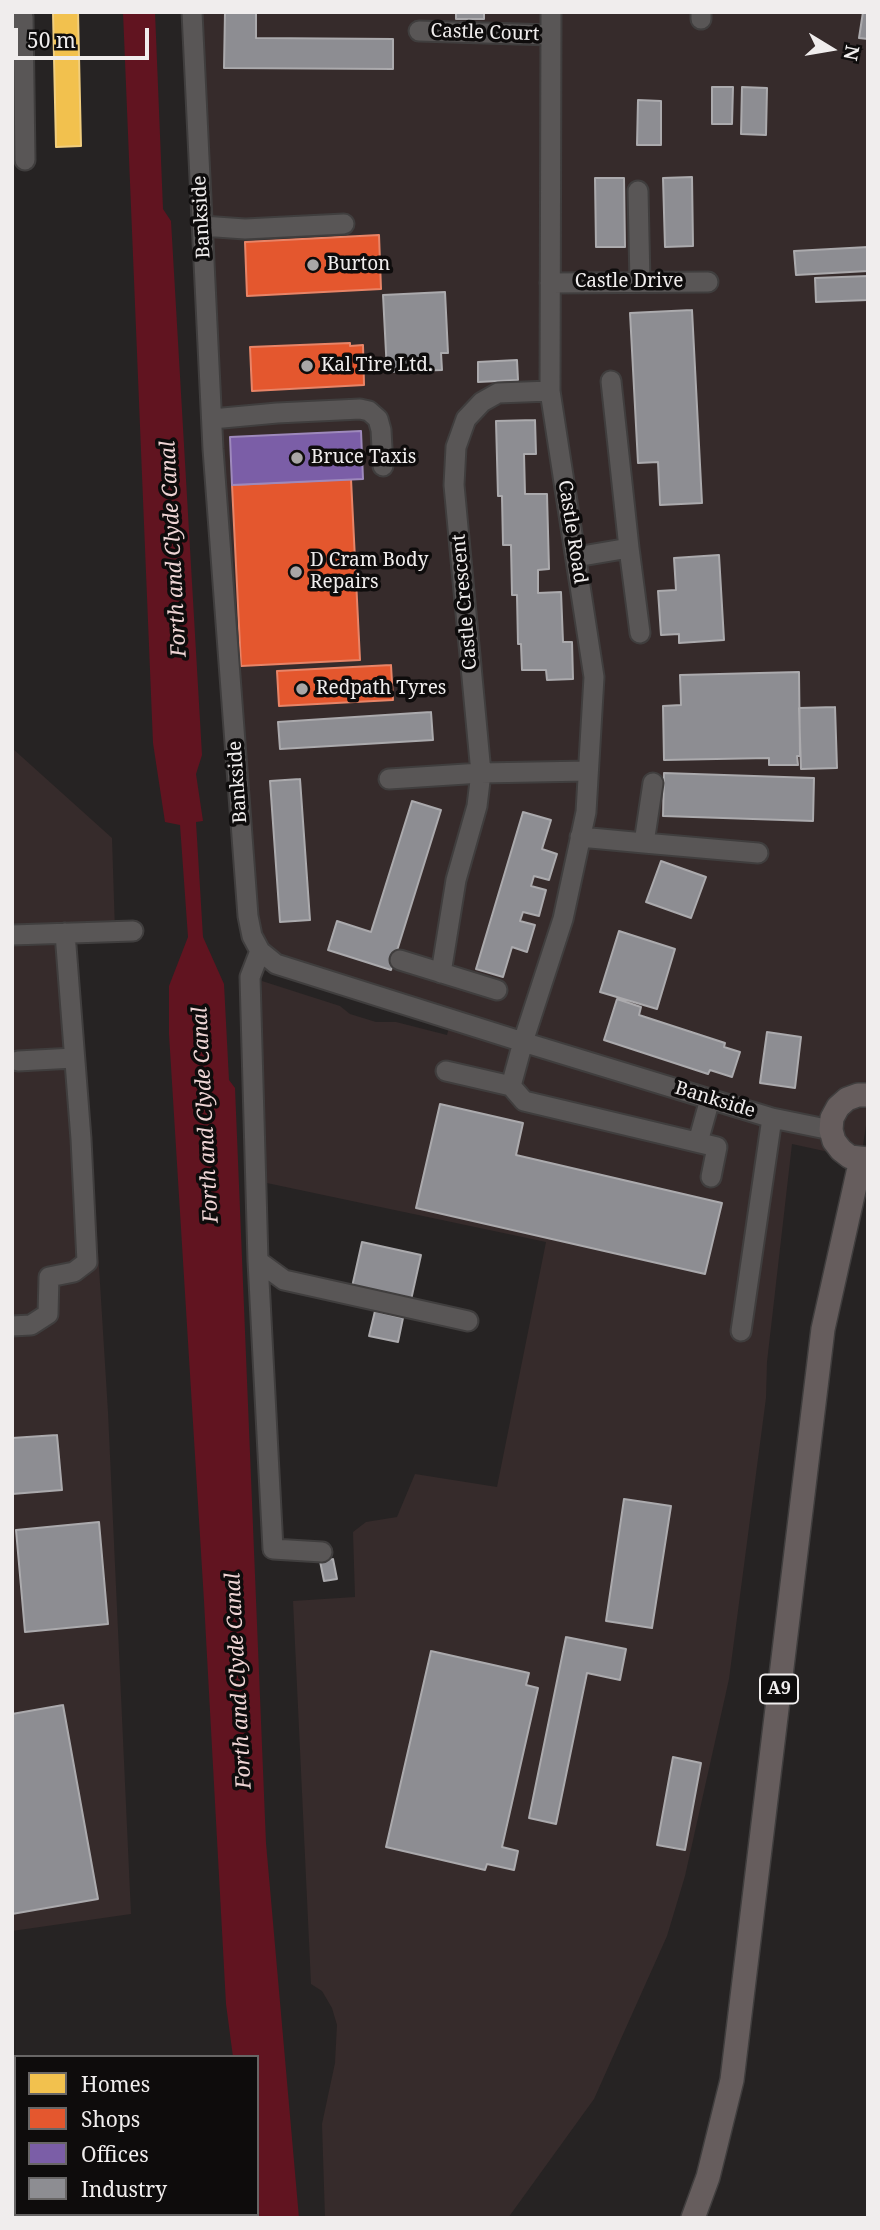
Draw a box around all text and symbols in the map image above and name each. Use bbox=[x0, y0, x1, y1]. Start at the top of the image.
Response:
scale bar bbox=[18, 14, 152, 58]
north arrow bbox=[796, 14, 866, 84]
street label: Castle Court bbox=[430, 20, 540, 46]
text: 50 m bbox=[27, 26, 76, 54]
text: N bbox=[837, 43, 866, 63]
street label: Bankside bbox=[188, 175, 216, 259]
place label: Burton bbox=[327, 254, 390, 276]
marker: Burton bbox=[305, 257, 321, 273]
street label: Castle Drive bbox=[575, 271, 683, 293]
place label: Kal Tire Ltd. bbox=[321, 355, 433, 377]
marker: Kal Tire Ltd. bbox=[299, 358, 315, 374]
water label: Forth and Clyde Canal bbox=[156, 440, 192, 658]
place label: Bruce Taxis bbox=[311, 447, 416, 469]
marker: Bruce Taxis bbox=[289, 450, 305, 466]
street label: Castle Road bbox=[553, 479, 591, 585]
street label: Castle Crescent bbox=[448, 533, 482, 671]
place label: D Cram Body Repairs bbox=[310, 550, 428, 594]
marker: D Cram Body Repairs bbox=[288, 564, 304, 580]
place label: Redpath Tyres bbox=[316, 678, 446, 700]
marker: Redpath Tyres bbox=[294, 681, 310, 697]
street label: Bankside bbox=[224, 740, 252, 824]
water label: Forth and Clyde Canal bbox=[188, 1006, 224, 1224]
street label: Bankside bbox=[672, 1077, 758, 1123]
water label: Forth and Clyde Canal bbox=[221, 1572, 257, 1790]
road number: A9 bbox=[760, 1674, 798, 1704]
legend bbox=[14, 2055, 259, 2216]
text: Homes bbox=[81, 2070, 150, 2098]
text: Shops bbox=[81, 2105, 140, 2133]
text: Offices bbox=[81, 2140, 149, 2168]
text: Industry bbox=[81, 2175, 167, 2203]

